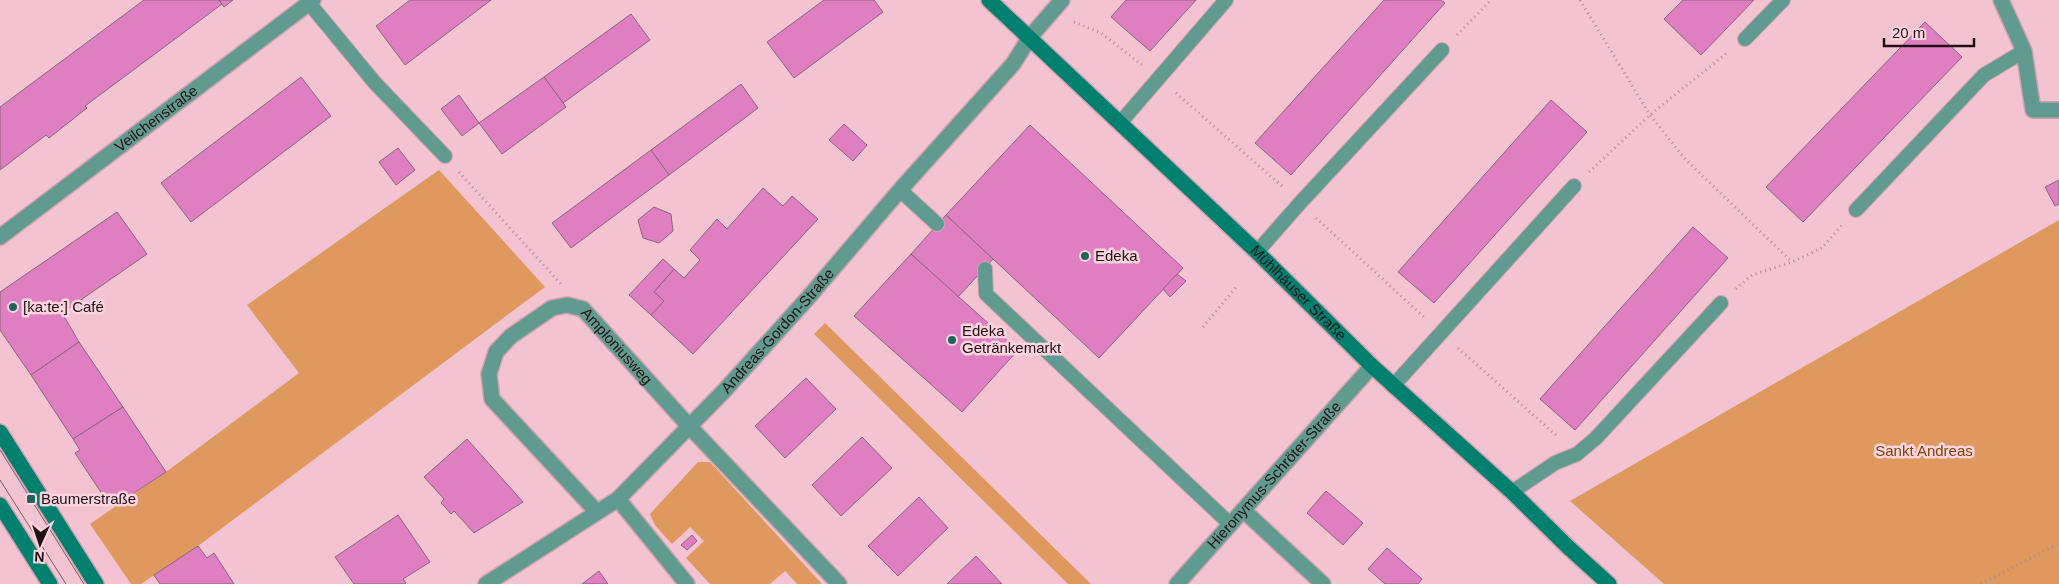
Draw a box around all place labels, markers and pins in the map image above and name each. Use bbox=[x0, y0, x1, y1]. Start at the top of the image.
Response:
place label: Edeka bbox=[1095, 247, 1138, 264]
marker: Edeka bbox=[1079, 250, 1091, 262]
place label: [ka:te:] Café bbox=[23, 298, 104, 315]
marker: [ka:te:] Café bbox=[7, 301, 19, 313]
place label: Edeka Getränkemarkt bbox=[962, 322, 1062, 356]
marker: Edeka Getränkemarkt bbox=[946, 334, 958, 346]
place label: Baumerstraße bbox=[41, 490, 136, 507]
marker: Baumerstraße bbox=[25, 493, 37, 505]

